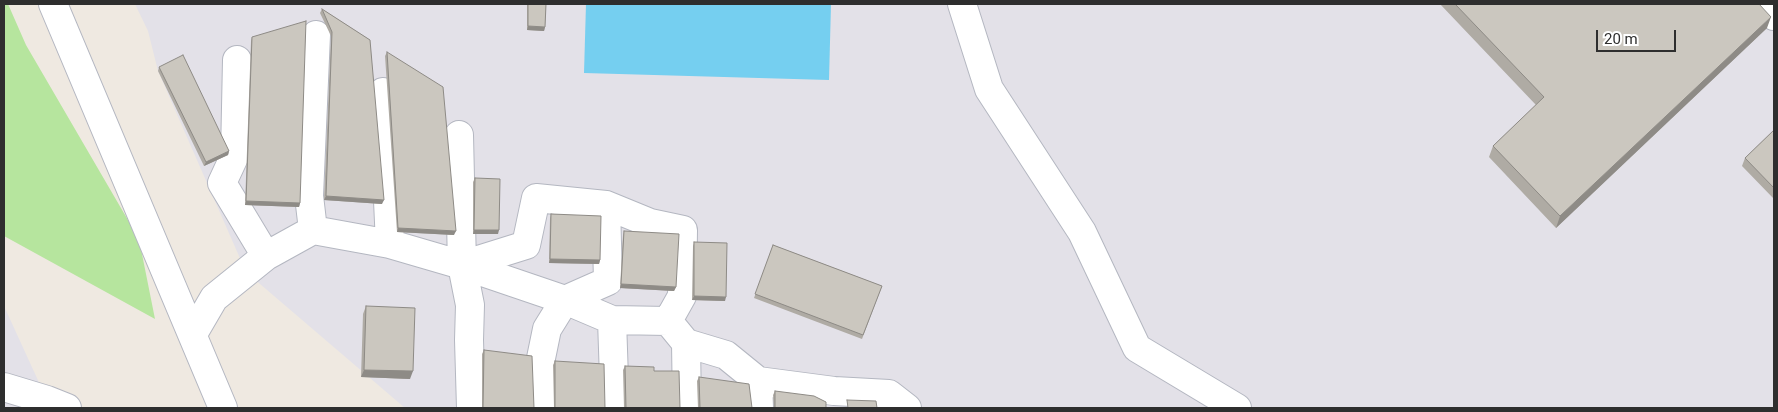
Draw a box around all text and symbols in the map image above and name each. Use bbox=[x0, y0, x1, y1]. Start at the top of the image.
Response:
scale bar bbox=[1598, 20, 1678, 52]
text: 20 m bbox=[1604, 30, 1638, 48]

